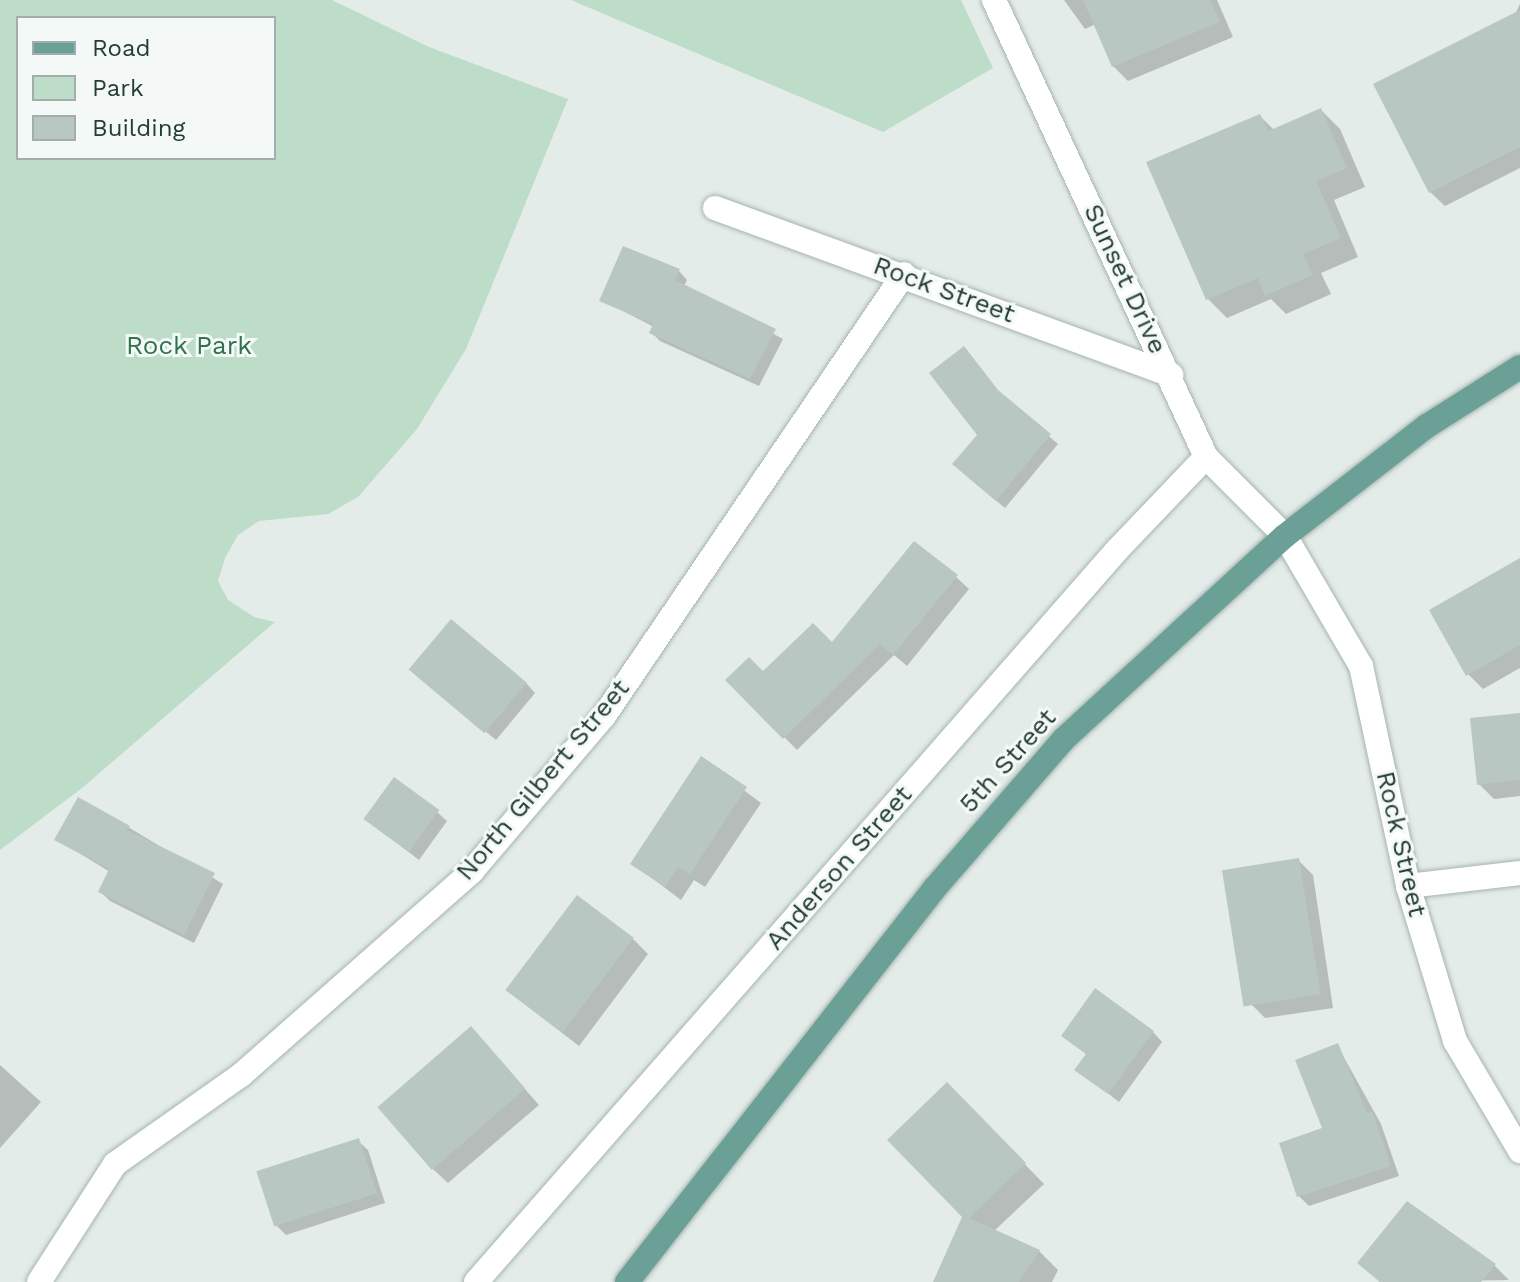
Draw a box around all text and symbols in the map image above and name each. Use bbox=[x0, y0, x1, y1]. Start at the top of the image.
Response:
legend bbox=[16, 16, 276, 160]
text: Road bbox=[92, 34, 151, 62]
text: Park bbox=[92, 74, 144, 102]
text: Building bbox=[92, 114, 185, 142]
street label: Sunset Drive bbox=[1077, 199, 1173, 359]
street label: Rock Street bbox=[869, 250, 1019, 330]
park label: Rock Park bbox=[126, 330, 252, 362]
street label: North Gilbert Street bbox=[450, 673, 636, 887]
street label: 5th Street bbox=[953, 703, 1063, 819]
street label: Rock Street bbox=[1369, 768, 1433, 920]
street label: Anderson Street bbox=[759, 780, 919, 956]

